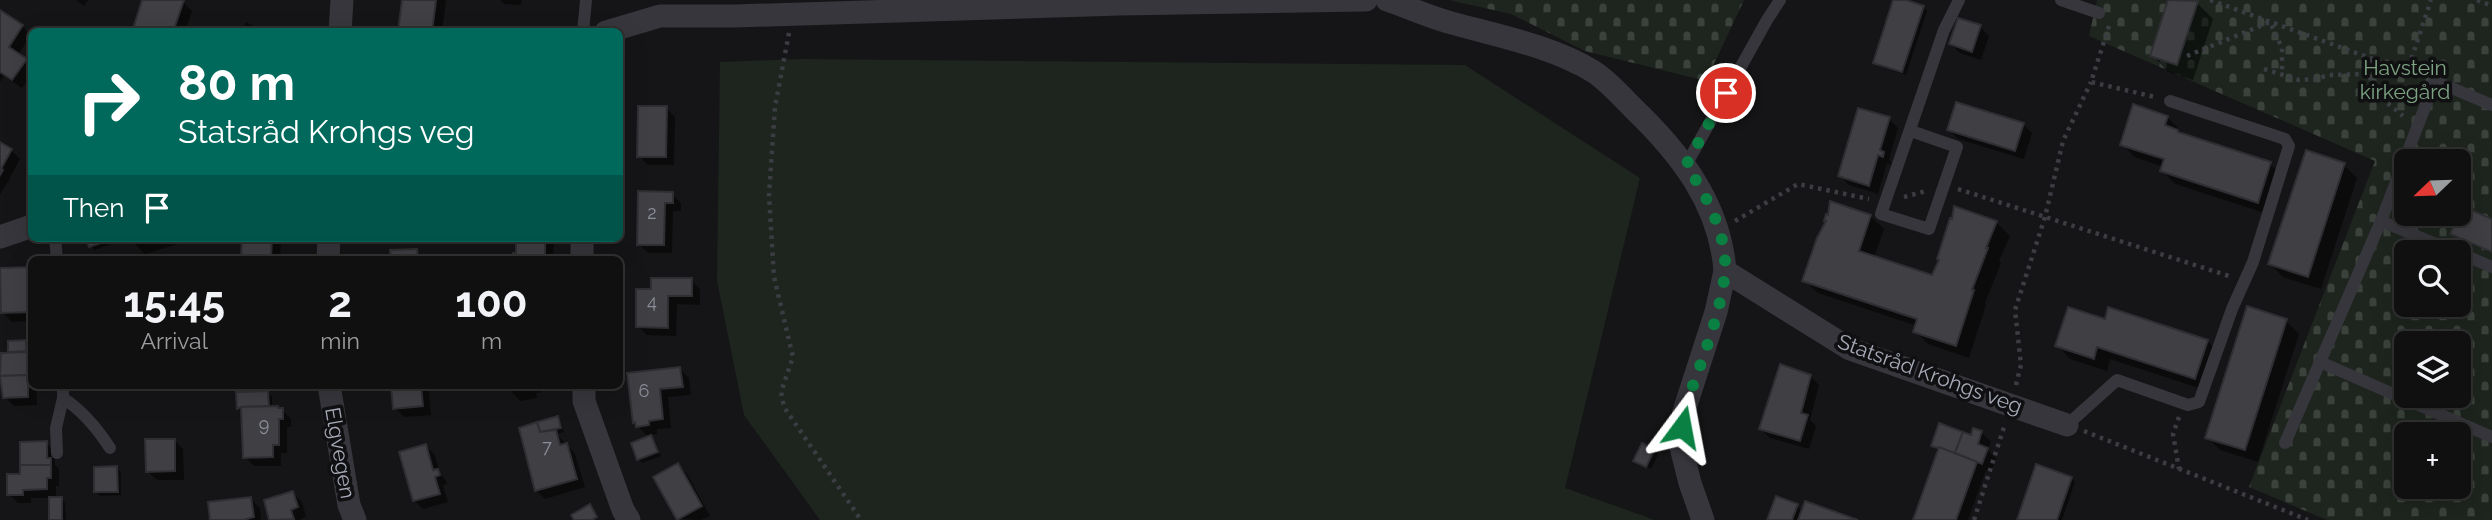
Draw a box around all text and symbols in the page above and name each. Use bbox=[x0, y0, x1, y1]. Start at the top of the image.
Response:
text: 80 m bbox=[178, 54, 295, 111]
park label: Havstein kirkegård bbox=[2360, 55, 2450, 104]
icon: right bbox=[63, 56, 154, 147]
pin bbox=[1696, 63, 1756, 123]
icon: arrive bbox=[1707, 74, 1745, 112]
text: Statsråd Krohgs veg bbox=[178, 113, 475, 150]
north arrow bbox=[2394, 149, 2471, 226]
map controls bbox=[2394, 149, 2471, 499]
icon: arrive bbox=[138, 189, 176, 227]
text: Then bbox=[63, 193, 124, 223]
house number: 2 bbox=[647, 202, 657, 223]
button: search bbox=[2394, 240, 2471, 317]
text: 15:45 bbox=[123, 278, 225, 327]
text: 2 bbox=[328, 278, 352, 327]
text: 100 bbox=[455, 278, 528, 327]
house number: 4 bbox=[647, 291, 657, 312]
text: Arrival bbox=[140, 327, 208, 354]
text: min bbox=[320, 327, 360, 354]
text: m bbox=[481, 327, 502, 354]
street label: Statsråd Krohgs veg bbox=[1834, 328, 2026, 419]
button: layers bbox=[2394, 331, 2471, 408]
house number: 6 bbox=[639, 380, 650, 401]
position arrow bbox=[1645, 390, 1719, 464]
street label: Elgvegen bbox=[320, 405, 361, 500]
house number: 9 bbox=[259, 414, 269, 435]
button: + bbox=[2394, 422, 2471, 499]
house number: 7 bbox=[542, 436, 552, 457]

